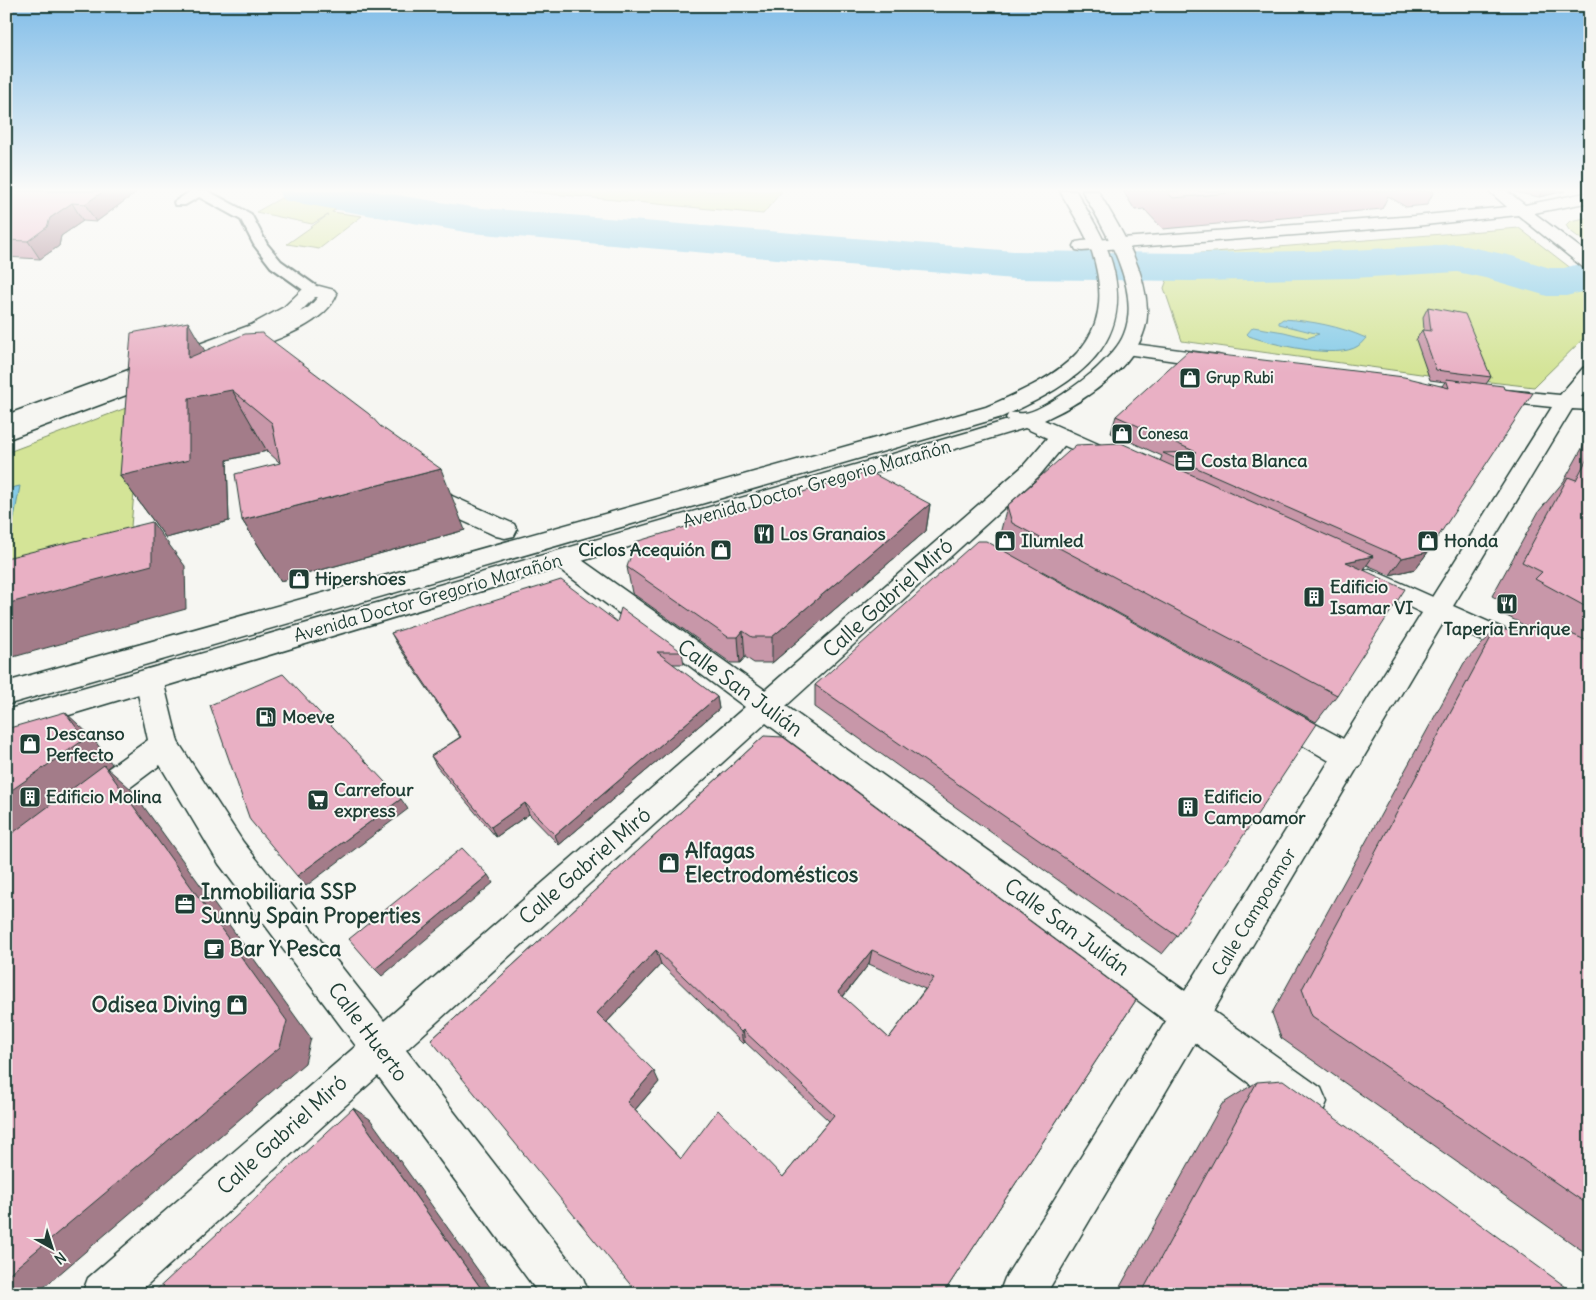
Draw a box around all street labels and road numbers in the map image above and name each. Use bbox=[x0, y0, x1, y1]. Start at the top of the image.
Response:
street label: Avenida Doctor Gregorio Marañón bbox=[680, 434, 954, 533]
street label: Calle Gabriel Miró bbox=[817, 532, 958, 663]
street label: Avenida Doctor Gregorio Marañón bbox=[291, 548, 565, 647]
street label: Calle San Julián bbox=[672, 633, 808, 742]
street label: Calle Gabriel Miró bbox=[513, 801, 656, 930]
street label: Calle Campoamor bbox=[1206, 843, 1301, 980]
street label: Calle San Julián bbox=[999, 872, 1135, 981]
street label: Calle Huerto bbox=[322, 977, 414, 1087]
street label: Calle Gabriel Miró bbox=[211, 1069, 352, 1200]

